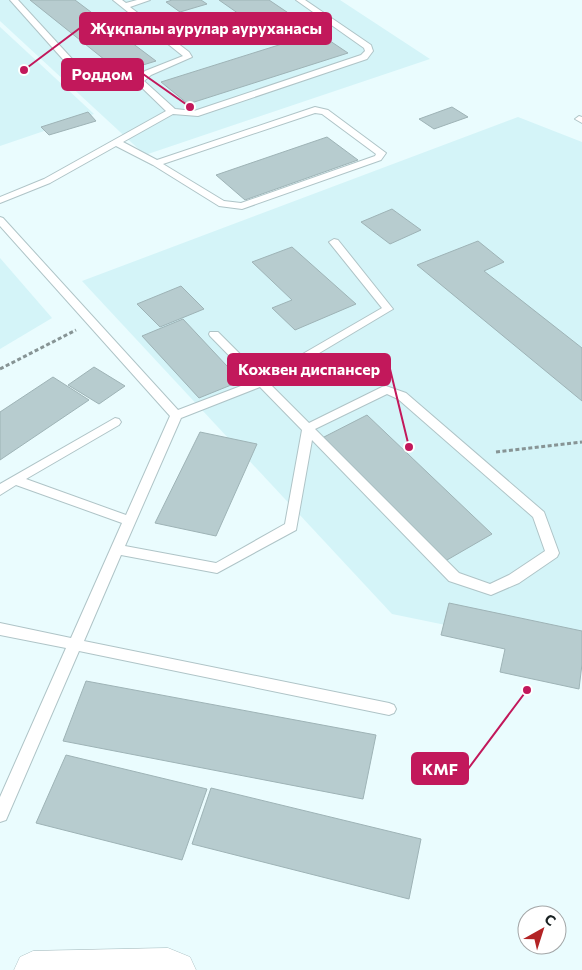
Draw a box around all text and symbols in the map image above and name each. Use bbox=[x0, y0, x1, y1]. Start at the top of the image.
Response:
callout: Жұқпалы аурулар ауруханасы bbox=[80, 13, 331, 44]
text: Жұқпалы аурулар ауруханасы bbox=[90, 18, 322, 37]
callout: Роддом bbox=[62, 59, 143, 90]
text: Роддом bbox=[72, 64, 133, 83]
callout: Кожвен диспансер bbox=[228, 354, 390, 385]
text: Кожвен диспансер bbox=[238, 359, 380, 378]
callout: KMF bbox=[412, 753, 468, 784]
text: KMF bbox=[422, 759, 458, 778]
north arrow bbox=[517, 905, 567, 955]
text: С bbox=[541, 910, 560, 929]

